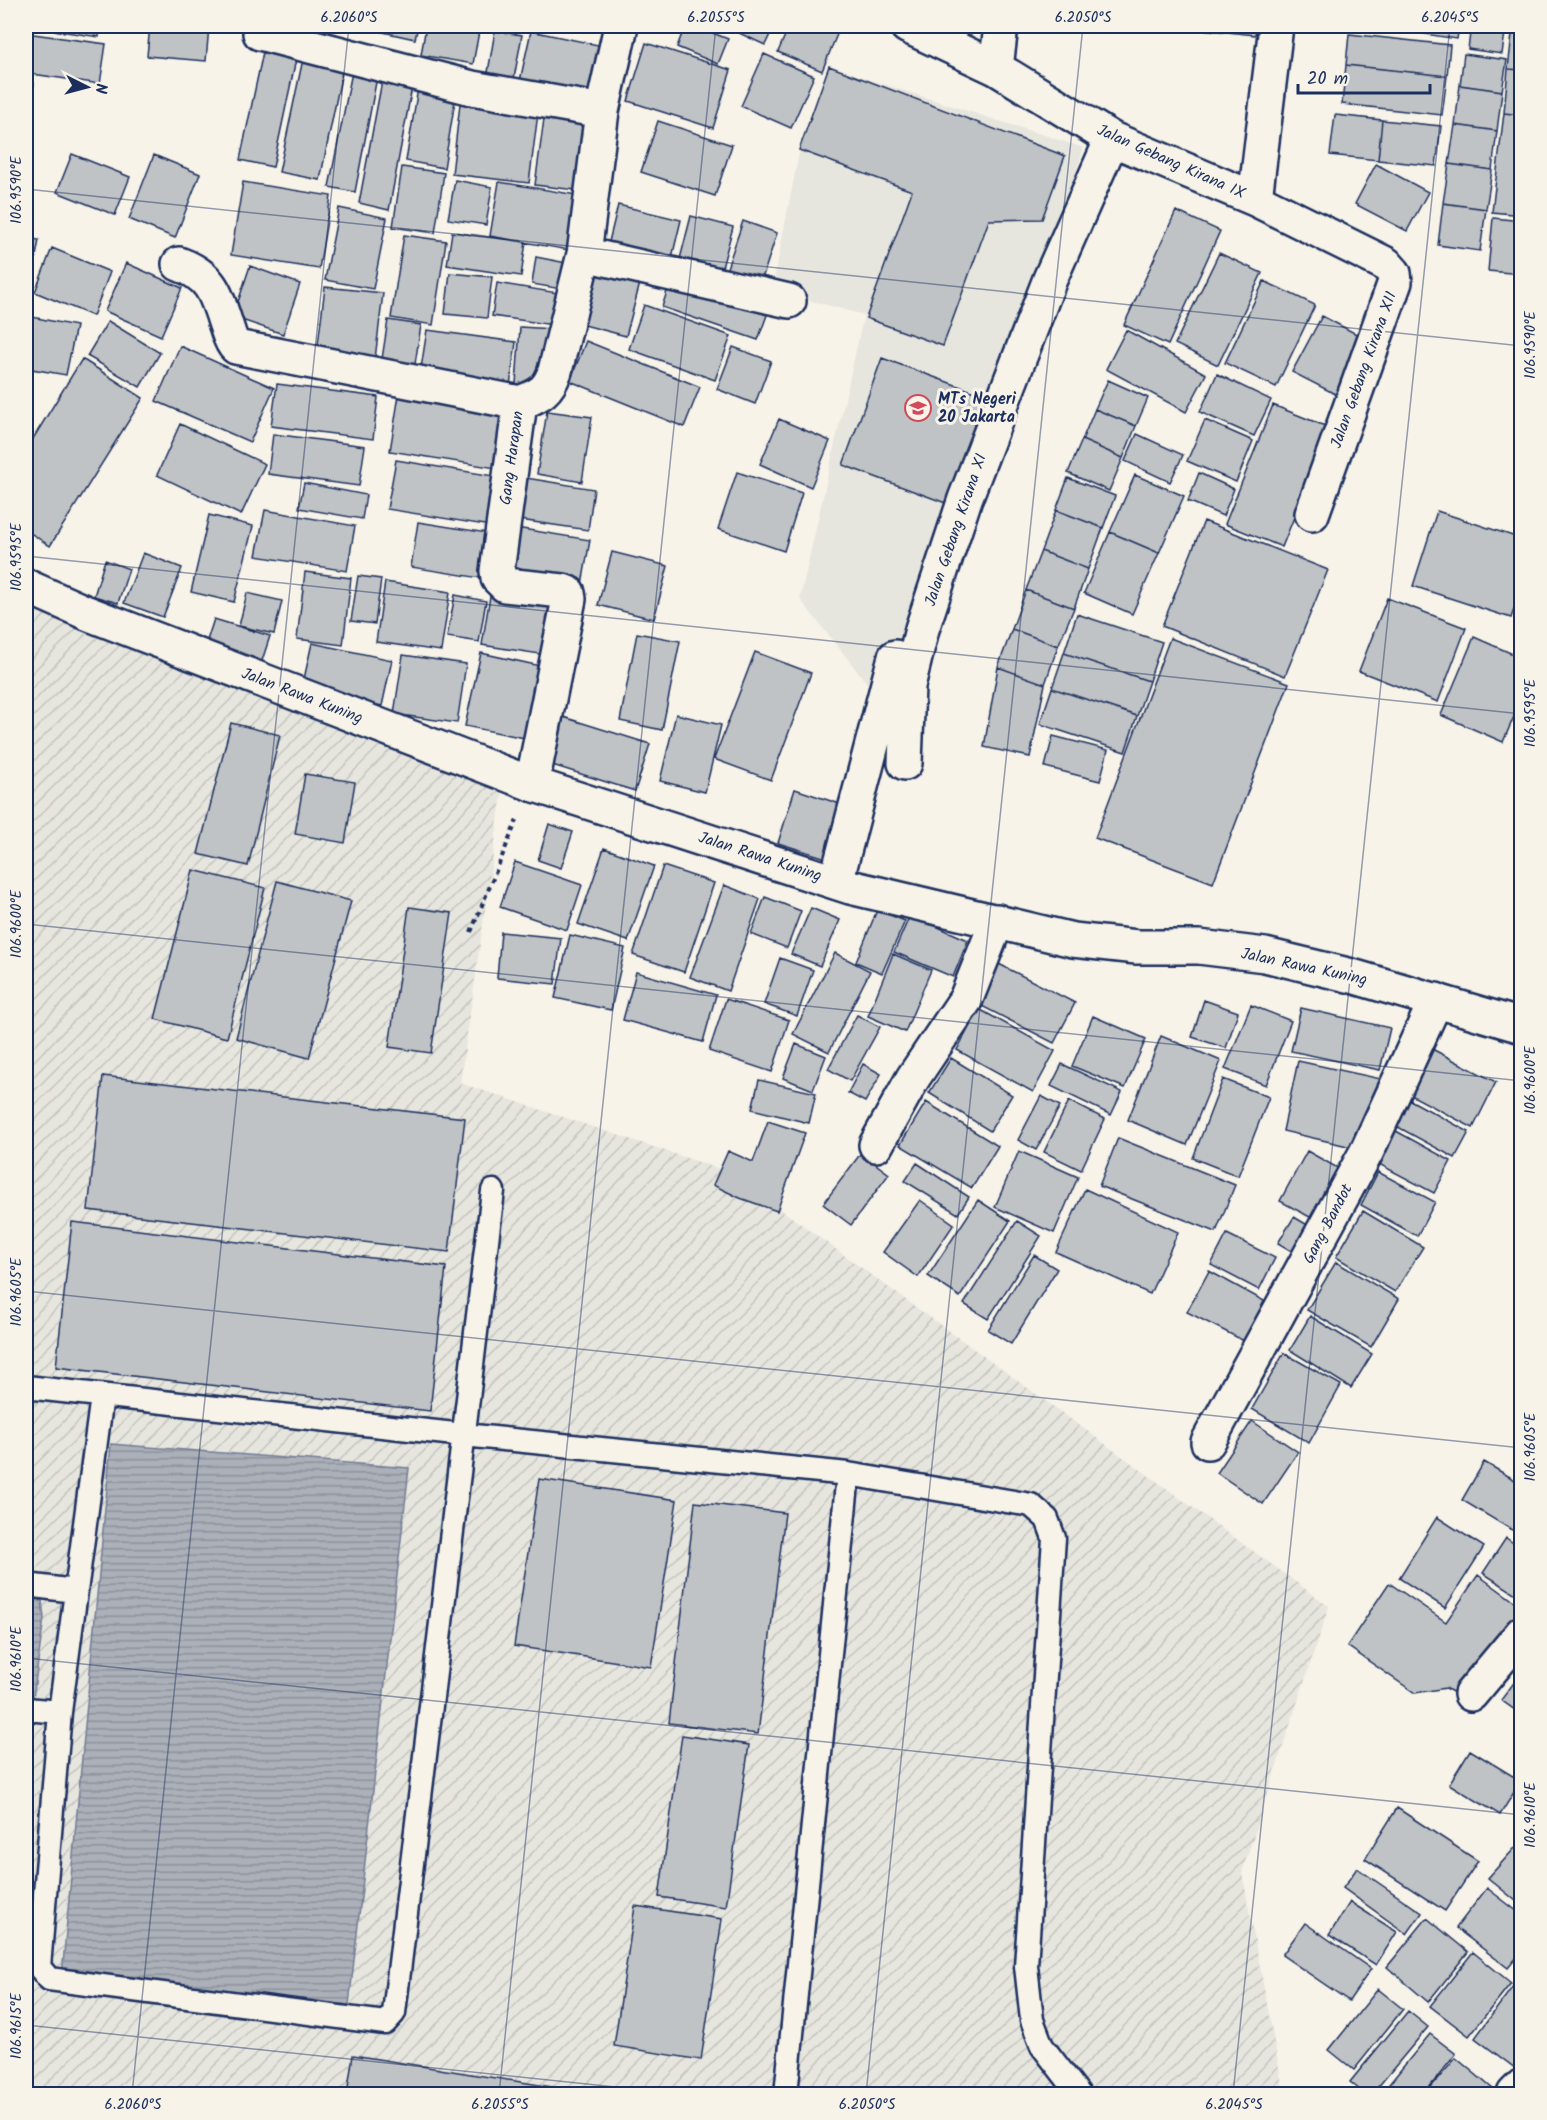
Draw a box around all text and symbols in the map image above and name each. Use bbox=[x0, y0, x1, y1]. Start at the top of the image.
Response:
text: 6.2060°S bbox=[320, 6, 378, 30]
text: 6.2055°S bbox=[687, 6, 745, 30]
text: 6.2050°S bbox=[1055, 6, 1111, 30]
text: 6.2045°S bbox=[1421, 6, 1479, 30]
north arrow bbox=[57, 57, 117, 117]
scale bar bbox=[1298, 57, 1430, 95]
text: 20 m bbox=[1307, 65, 1348, 94]
text: N bbox=[87, 82, 113, 95]
street label: Jalan Gebang Kirana IX bbox=[1093, 118, 1250, 206]
text: 106.9590°E bbox=[5, 155, 29, 224]
street label: Jalan Gebang Kirana XII bbox=[1324, 288, 1404, 452]
text: 106.9590°E bbox=[1519, 310, 1543, 379]
place label: MTs Negeri 20 Jakarta bbox=[938, 387, 1017, 430]
school or university icon: MTs Negeri 20 Jakarta bbox=[903, 393, 933, 423]
street label: Gang Harapan bbox=[493, 409, 531, 507]
street label: Jalan Gebang Kirana XI bbox=[918, 450, 994, 610]
text: 106.9595°E bbox=[5, 521, 29, 591]
street label: Jalan Rawa Kuning bbox=[238, 661, 366, 731]
text: 106.9595°E bbox=[1519, 677, 1543, 747]
street label: Jalan Rawa Kuning bbox=[695, 825, 825, 889]
text: 106.9600°E bbox=[5, 888, 29, 958]
street label: Jalan Rawa Kuning bbox=[1239, 941, 1369, 993]
text: 106.9600°E bbox=[1519, 1044, 1543, 1114]
street label: Gang Bandot bbox=[1296, 1179, 1360, 1268]
text: 106.9605°E bbox=[5, 1256, 29, 1327]
text: 106.9605°E bbox=[1519, 1411, 1543, 1482]
text: 106.9610°E bbox=[5, 1625, 29, 1692]
text: 106.9610°E bbox=[1519, 1781, 1543, 1848]
text: 106.9615°E bbox=[5, 1992, 29, 2059]
text: 6.2060°S bbox=[104, 2093, 162, 2117]
text: 6.2055°S bbox=[471, 2093, 529, 2117]
text: 6.2050°S bbox=[839, 2093, 895, 2117]
text: 6.2045°S bbox=[1205, 2093, 1263, 2117]

